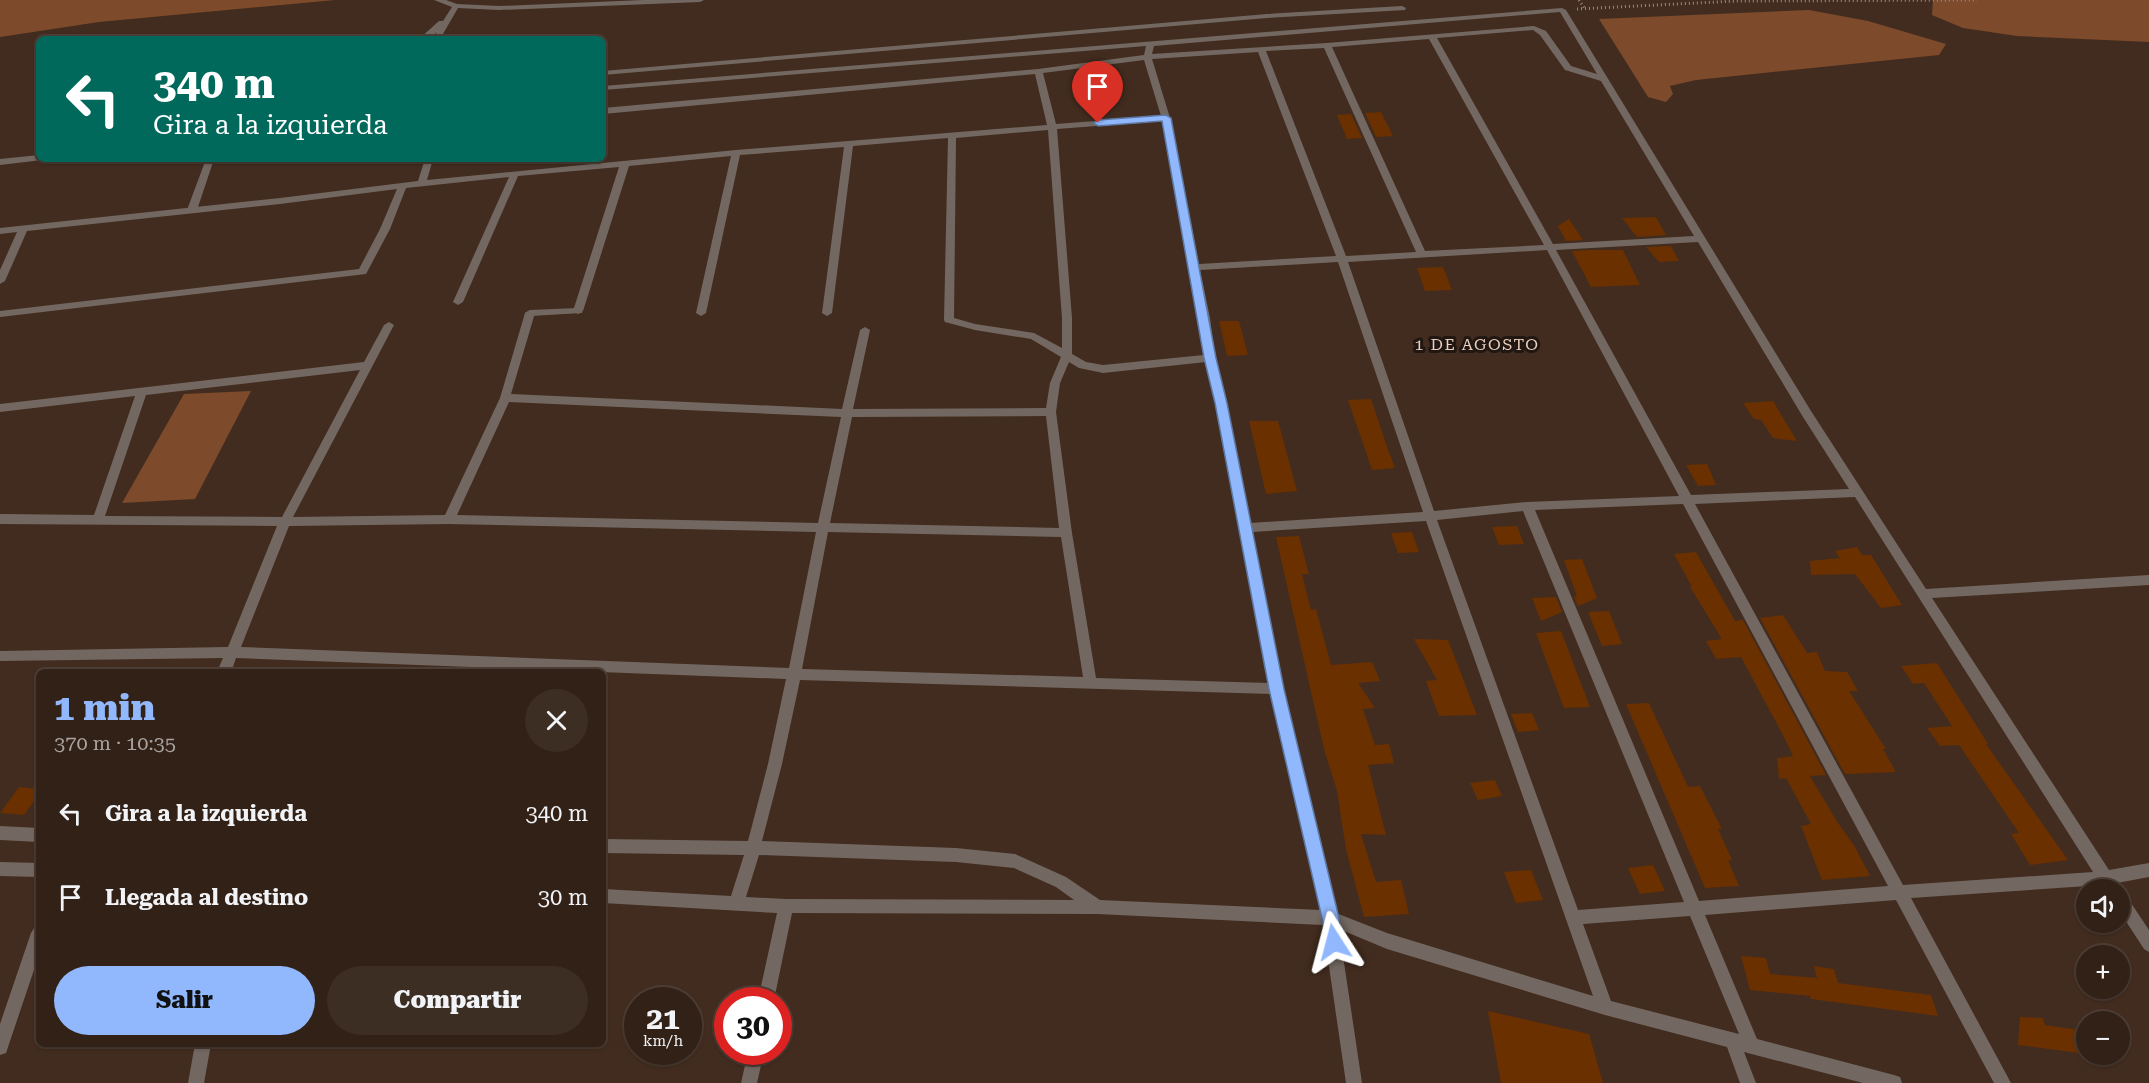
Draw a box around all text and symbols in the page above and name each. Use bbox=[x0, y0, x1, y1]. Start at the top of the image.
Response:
text: 340 m bbox=[153, 59, 275, 108]
icon: left bbox=[54, 60, 132, 138]
pin bbox=[1072, 61, 1123, 123]
icon: arrive bbox=[1081, 70, 1114, 103]
text: Gira a la izquierda bbox=[153, 109, 388, 141]
district label: 1 DE AGOSTO bbox=[1415, 335, 1539, 354]
text: 1 min bbox=[54, 687, 155, 729]
button: close bbox=[525, 689, 588, 752]
text: 370 m · 10:35 bbox=[54, 731, 176, 755]
icon: left bbox=[54, 797, 87, 830]
text: Gira a la izquierda bbox=[105, 801, 307, 826]
text: 340 m bbox=[525, 801, 588, 826]
map controls bbox=[2076, 879, 2130, 1065]
button: sound bbox=[2076, 879, 2130, 933]
icon: arrive bbox=[54, 881, 87, 914]
text: Llegada al destino bbox=[105, 885, 308, 910]
text: 30 m bbox=[538, 885, 588, 910]
position arrow bbox=[1302, 910, 1366, 974]
button: + bbox=[2076, 945, 2130, 999]
button: Salir bbox=[54, 966, 315, 1035]
button: Compartir bbox=[327, 966, 588, 1035]
speed limit sign: 30 bbox=[714, 987, 792, 1065]
text: 21 bbox=[646, 1001, 680, 1036]
button: − bbox=[2076, 1011, 2130, 1065]
text: km/h bbox=[643, 1032, 683, 1050]

